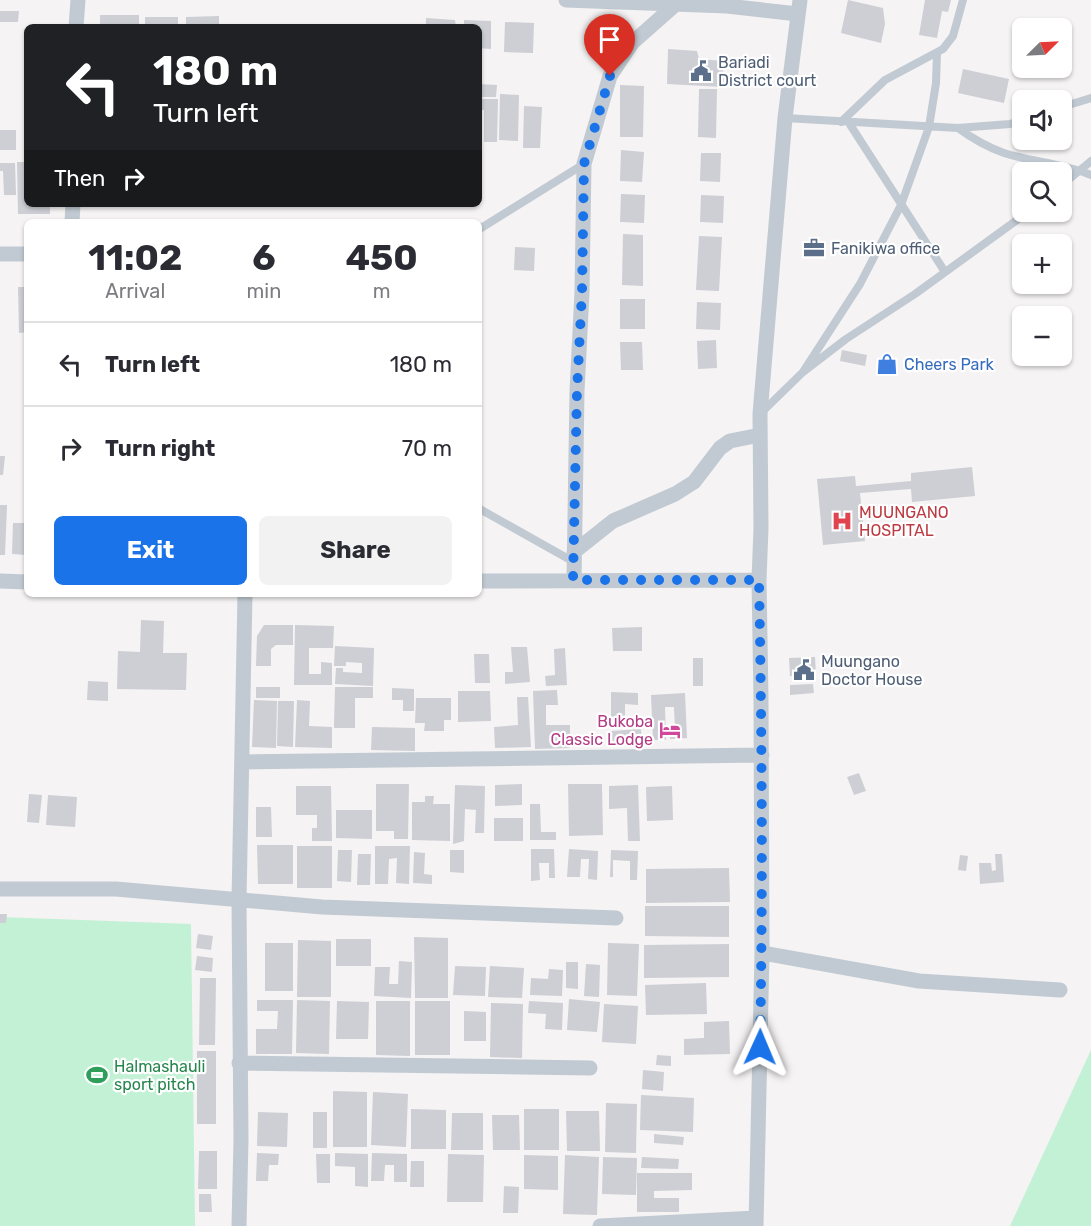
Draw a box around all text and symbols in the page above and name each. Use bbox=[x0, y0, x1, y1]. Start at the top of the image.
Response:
pin bbox=[584, 14, 635, 76]
north arrow bbox=[1012, 18, 1072, 78]
map controls bbox=[1012, 18, 1072, 366]
icon: arrive bbox=[593, 23, 626, 56]
text: 180 m bbox=[153, 46, 278, 96]
icon: left bbox=[54, 48, 132, 126]
place label: Bariadi District court bbox=[718, 53, 816, 90]
public building icon: Bariadi District court bbox=[689, 59, 713, 83]
button: sound bbox=[1012, 90, 1072, 150]
text: Turn left bbox=[153, 97, 258, 129]
icon: right bbox=[117, 162, 150, 195]
button: search bbox=[1012, 162, 1072, 222]
text: Then bbox=[54, 165, 105, 192]
button: + bbox=[1012, 234, 1072, 294]
text: 11:02 bbox=[88, 236, 182, 279]
text: 6 bbox=[252, 236, 276, 279]
text: 450 bbox=[345, 236, 418, 279]
office icon: Fanikiwa office bbox=[802, 236, 826, 260]
place label: Fanikiwa office bbox=[831, 239, 940, 258]
text: Arrival bbox=[105, 279, 165, 303]
text: min bbox=[247, 279, 281, 303]
text: m bbox=[373, 279, 391, 303]
button: − bbox=[1012, 306, 1072, 366]
icon: left bbox=[54, 348, 87, 381]
text: Turn left bbox=[105, 351, 200, 378]
text: 180 m bbox=[390, 351, 452, 378]
shop icon: Cheers Park bbox=[875, 352, 899, 376]
place label: Cheers Park bbox=[904, 355, 995, 374]
icon: right bbox=[54, 432, 87, 465]
text: Turn right bbox=[105, 435, 215, 462]
text: 70 m bbox=[402, 435, 452, 462]
place label: MUUNGANO HOSPITAL bbox=[859, 503, 949, 540]
hospital icon: MUUNGANO HOSPITAL bbox=[830, 509, 854, 533]
button: Exit bbox=[54, 516, 247, 585]
button: Share bbox=[259, 516, 452, 585]
place label: Muungano Doctor House bbox=[821, 652, 923, 689]
public building icon: Muungano Doctor House bbox=[792, 658, 816, 682]
place label: Bukoba Classic Lodge bbox=[551, 712, 653, 749]
hotel icon: Bukoba Classic Lodge bbox=[658, 718, 682, 742]
position arrow bbox=[728, 1015, 792, 1079]
place label: Halmashauli sport pitch bbox=[114, 1057, 205, 1094]
sports icon: Halmashauli sport pitch bbox=[85, 1063, 109, 1087]

